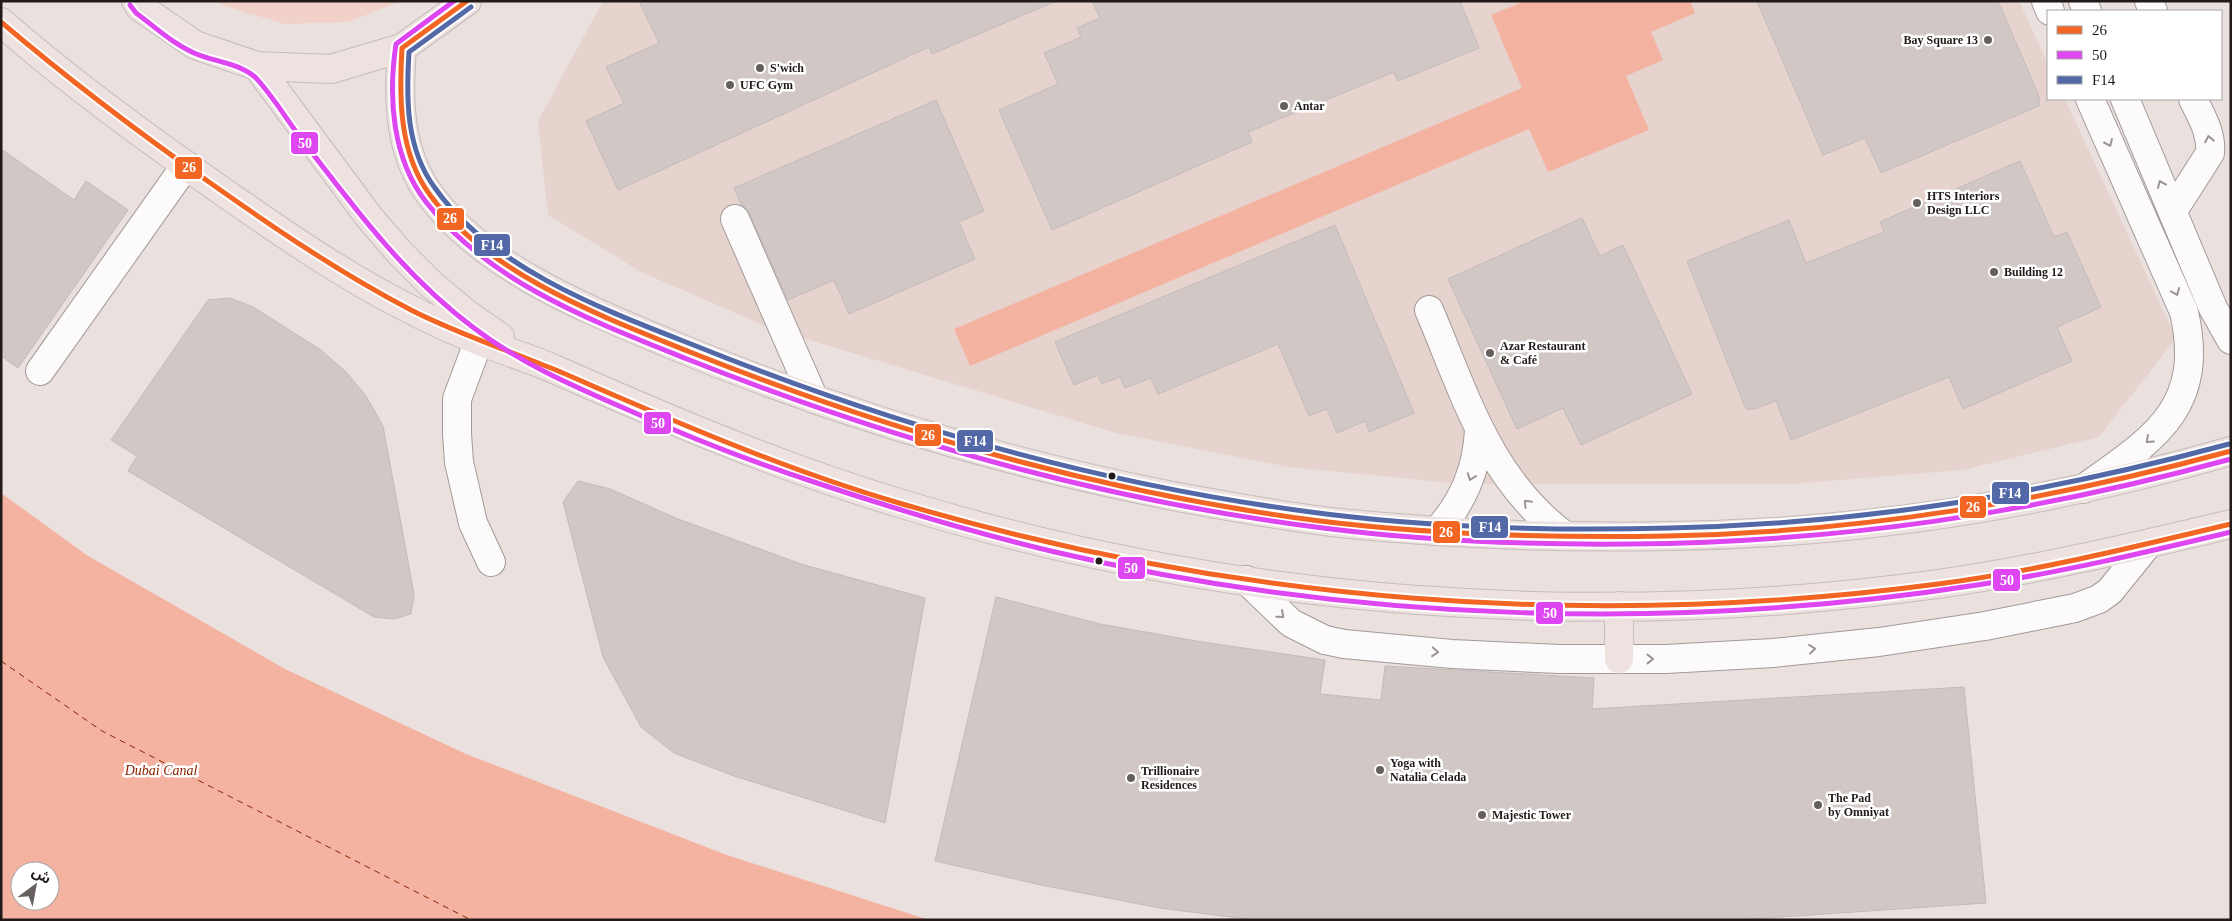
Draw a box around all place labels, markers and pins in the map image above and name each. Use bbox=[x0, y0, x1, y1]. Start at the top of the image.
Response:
place label: Bay Square 13 bbox=[1904, 33, 1978, 47]
marker: Bay Square 13 bbox=[1982, 34, 1994, 46]
place label: S'wich bbox=[770, 61, 804, 75]
marker: S'wich bbox=[754, 62, 766, 74]
place label: UFC Gym bbox=[740, 78, 793, 92]
marker: UFC Gym bbox=[724, 79, 736, 91]
place label: Antar bbox=[1294, 99, 1325, 113]
marker: Antar bbox=[1278, 100, 1290, 112]
place label: HTS Interiors Design LLC bbox=[1927, 189, 2000, 217]
marker: HTS Interiors Design LLC bbox=[1911, 197, 1923, 209]
place label: Building 12 bbox=[2004, 265, 2063, 279]
marker: Building 12 bbox=[1988, 266, 2000, 278]
place label: Azar Restaurant & Café bbox=[1500, 339, 1585, 367]
marker: Azar Restaurant & Café bbox=[1484, 347, 1496, 359]
unlabelled marker bbox=[1107, 471, 1117, 481]
unlabelled marker bbox=[1094, 556, 1104, 566]
place label: Yoga with Natalia Celada bbox=[1390, 756, 1466, 784]
place label: Trillionaire Residences bbox=[1141, 764, 1200, 792]
marker: Yoga with Natalia Celada bbox=[1374, 764, 1386, 776]
marker: Trillionaire Residences bbox=[1125, 772, 1137, 784]
place label: The Pad by Omniyat bbox=[1828, 791, 1889, 819]
marker: The Pad by Omniyat bbox=[1812, 799, 1824, 811]
place label: Majestic Tower bbox=[1492, 808, 1572, 822]
marker: Majestic Tower bbox=[1476, 809, 1488, 821]

